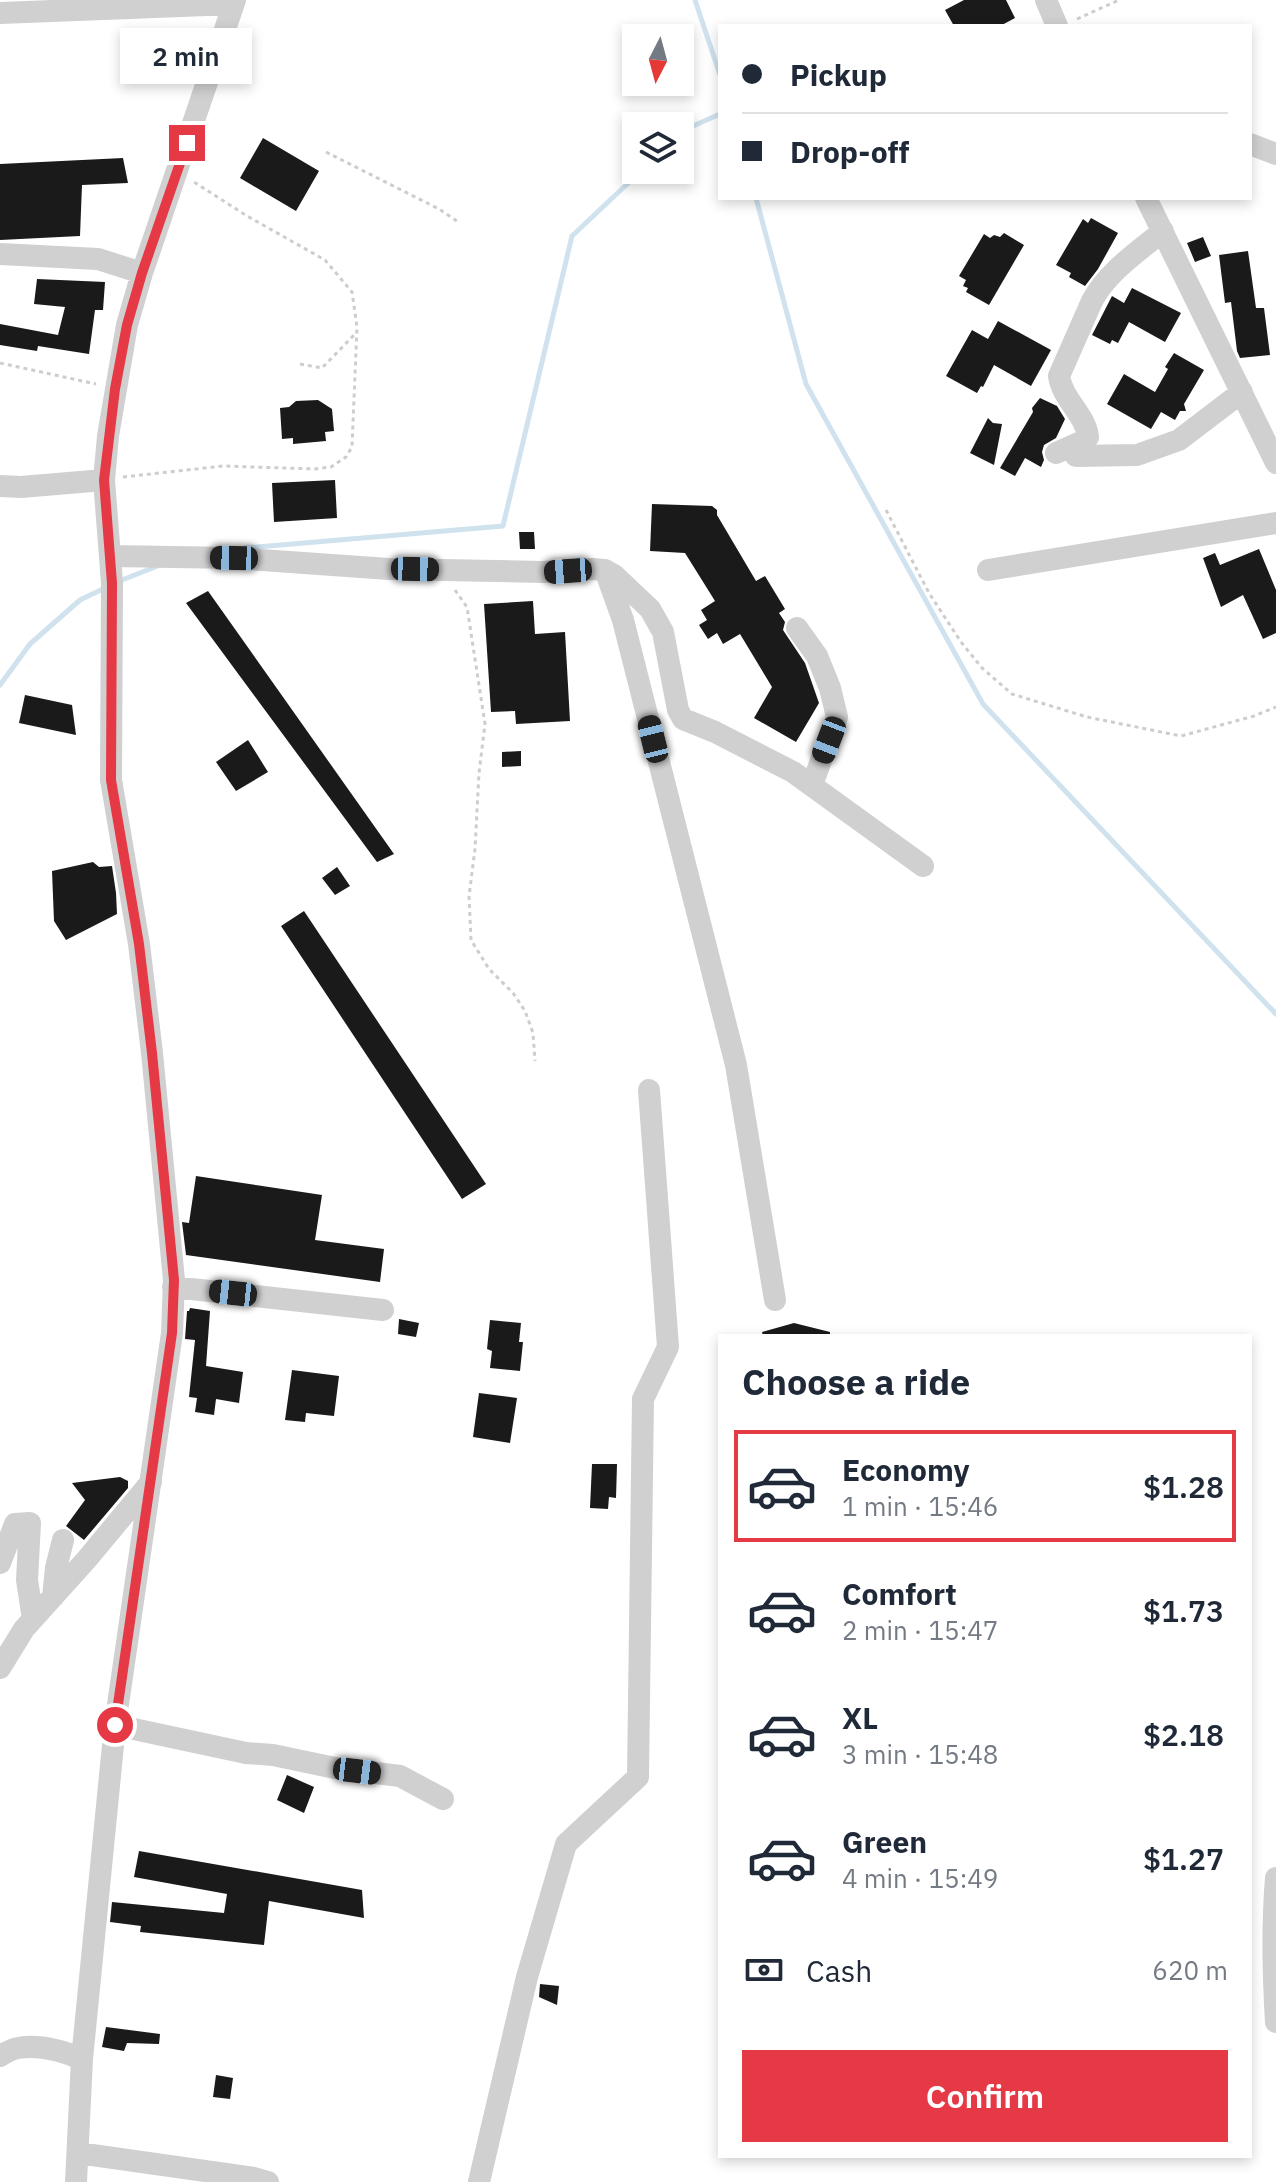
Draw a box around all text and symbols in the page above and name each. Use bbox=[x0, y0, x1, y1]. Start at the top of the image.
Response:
north arrow bbox=[622, 24, 694, 96]
map controls bbox=[622, 24, 694, 184]
callout: 2 min bbox=[121, 27, 253, 83]
text: 2 min bbox=[152, 39, 220, 73]
text: Pickup bbox=[790, 55, 887, 94]
button: layers bbox=[622, 112, 694, 184]
route end bbox=[169, 125, 205, 161]
text: Drop-off bbox=[790, 132, 909, 171]
car bbox=[210, 546, 258, 570]
car bbox=[391, 557, 439, 581]
car bbox=[543, 557, 593, 585]
car bbox=[636, 713, 670, 765]
car bbox=[809, 713, 849, 767]
car bbox=[208, 1279, 258, 1307]
text: Choose a ride bbox=[742, 1358, 970, 1405]
icon: car bbox=[746, 1450, 818, 1522]
text: Economy bbox=[842, 1450, 970, 1489]
text: $1.28 bbox=[1143, 1467, 1224, 1506]
text: 1 min · 15:46 bbox=[842, 1489, 998, 1523]
icon: car bbox=[746, 1574, 818, 1646]
text: Comfort bbox=[842, 1574, 957, 1613]
text: $1.73 bbox=[1143, 1591, 1224, 1630]
text: 2 min · 15:47 bbox=[842, 1613, 998, 1647]
icon: car bbox=[746, 1698, 818, 1770]
text: XL bbox=[842, 1698, 878, 1737]
route start bbox=[97, 1707, 133, 1743]
text: $2.18 bbox=[1143, 1715, 1224, 1754]
text: 3 min · 15:48 bbox=[842, 1737, 998, 1771]
car bbox=[332, 1756, 382, 1786]
icon: car bbox=[746, 1822, 818, 1894]
text: Green bbox=[842, 1822, 927, 1861]
text: $1.27 bbox=[1143, 1839, 1224, 1878]
text: 4 min · 15:49 bbox=[842, 1861, 998, 1895]
icon: cash bbox=[742, 1948, 786, 1992]
text: Cash bbox=[806, 1951, 872, 1990]
text: 620 m bbox=[1152, 1953, 1228, 1987]
button: Confirm bbox=[742, 2050, 1228, 2142]

